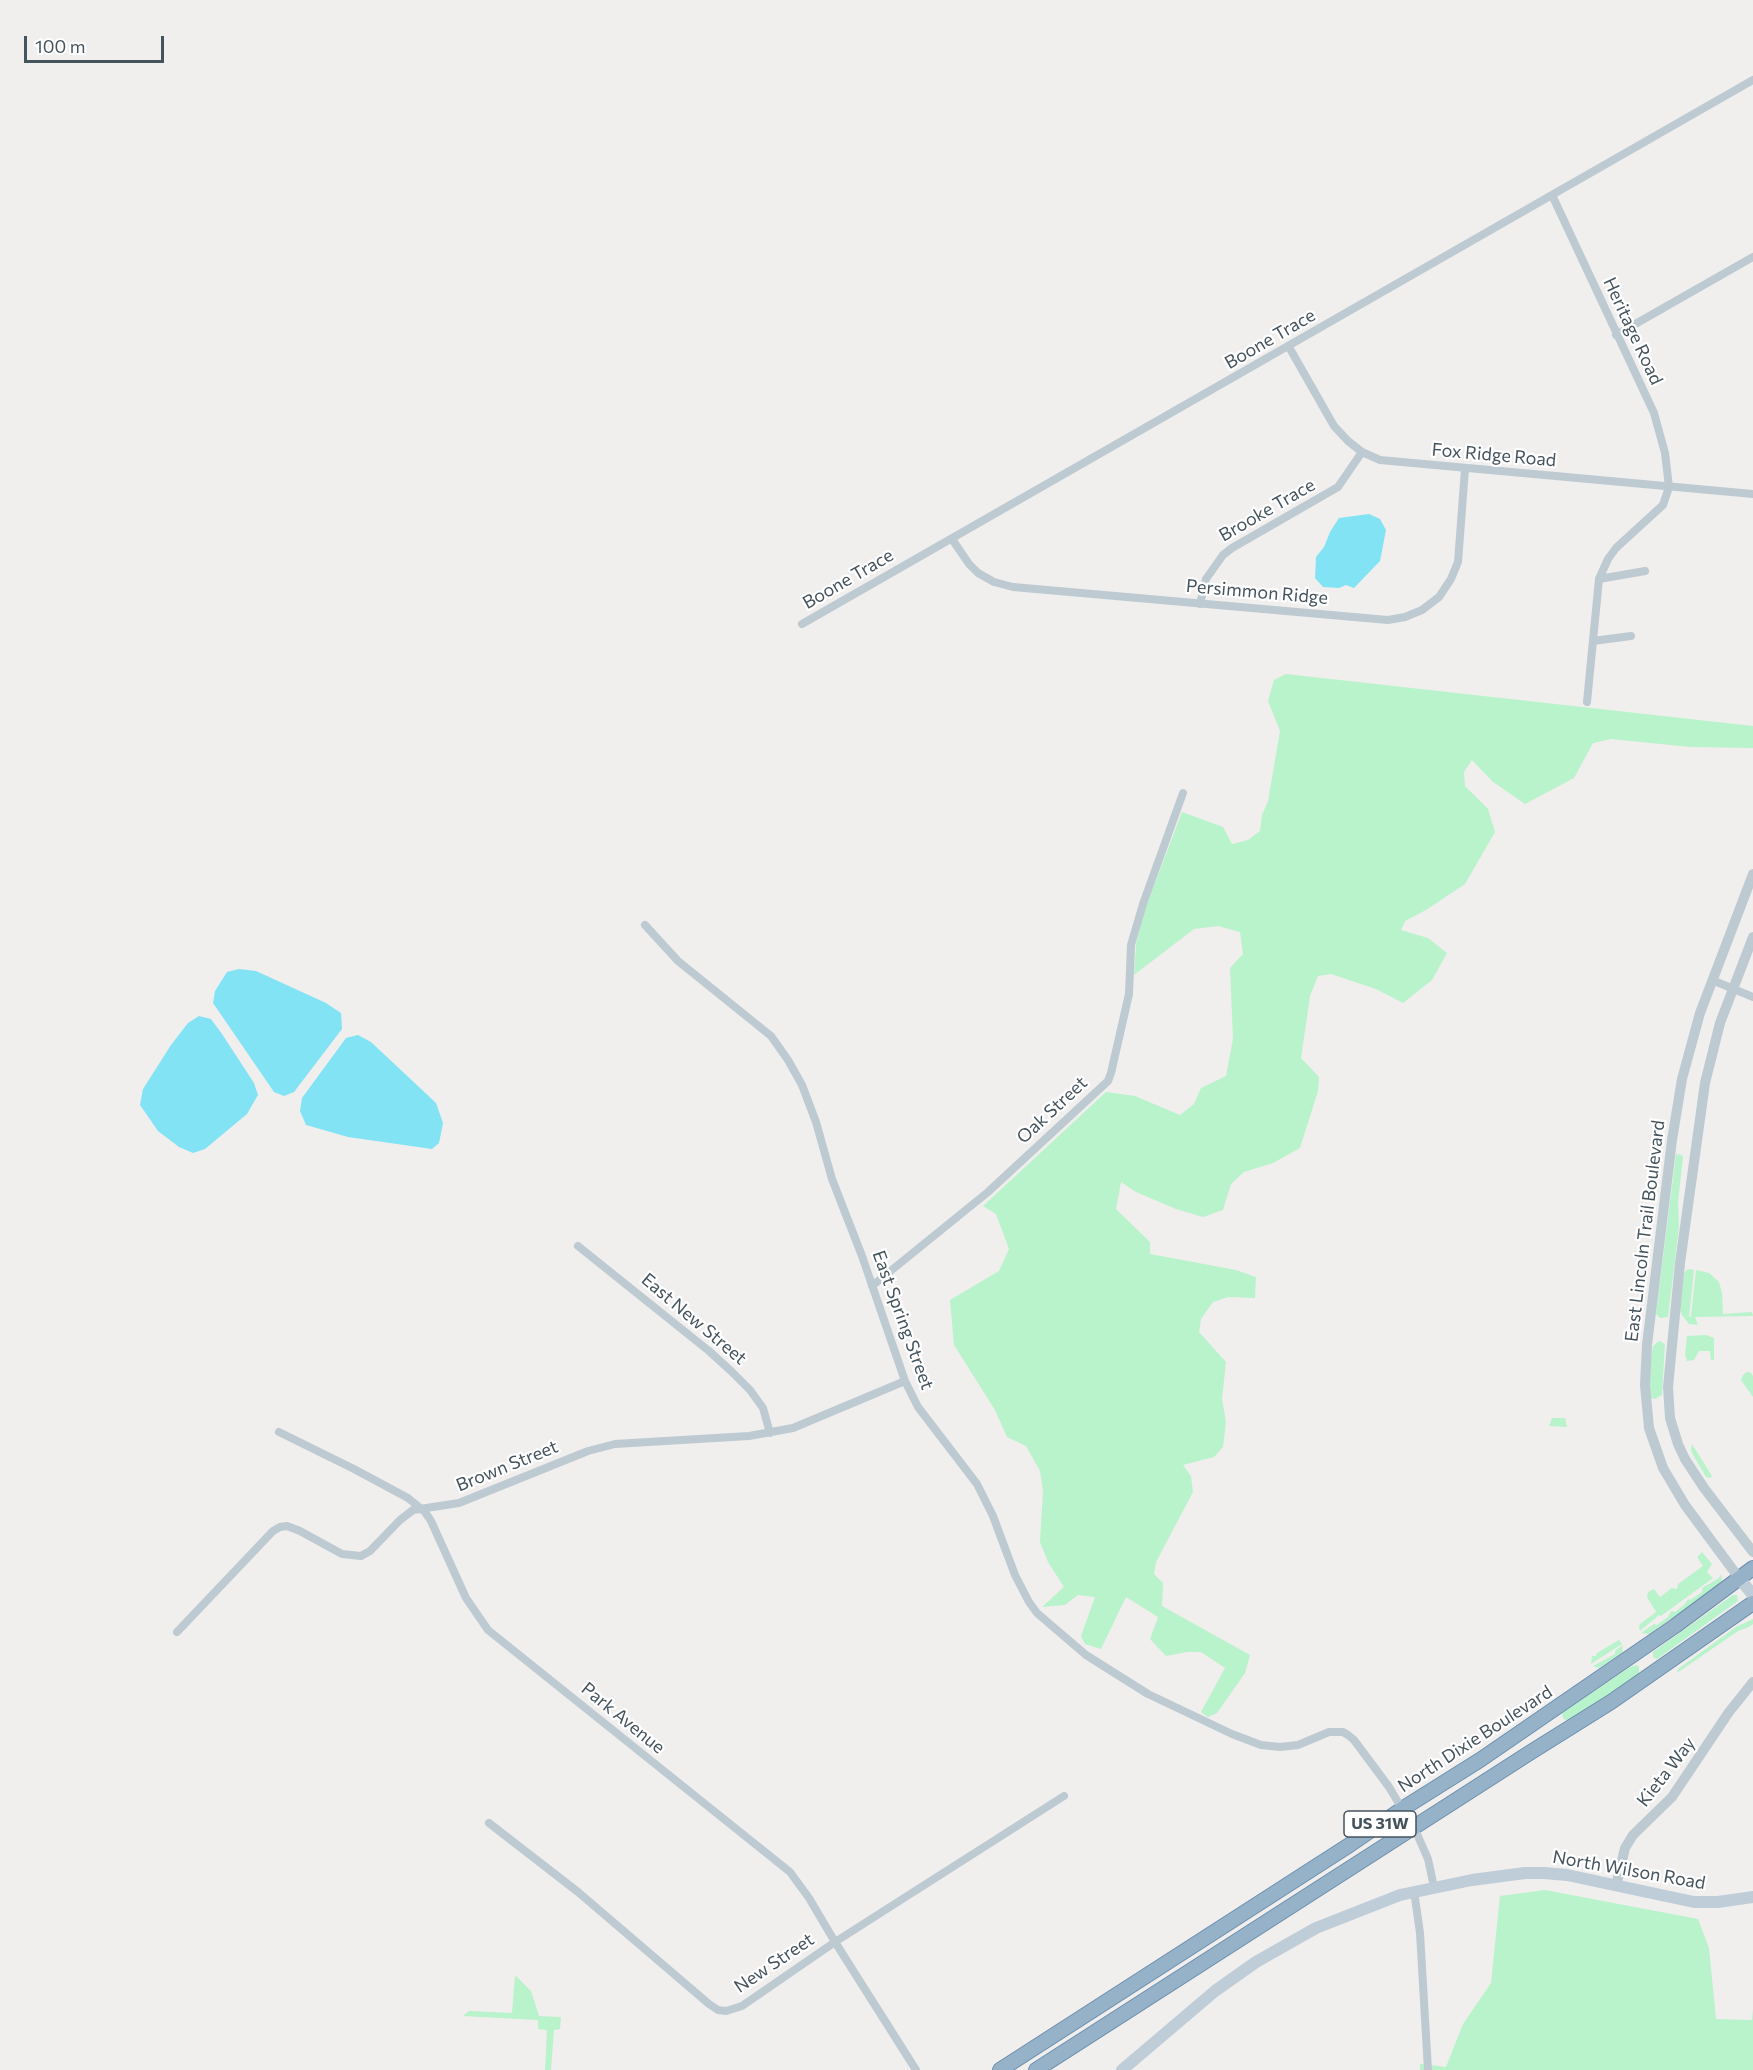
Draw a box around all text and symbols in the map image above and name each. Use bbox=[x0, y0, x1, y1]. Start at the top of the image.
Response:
scale bar bbox=[27, 24, 166, 62]
text: 100 m bbox=[35, 35, 85, 57]
street label: Heritage Road bbox=[1599, 274, 1667, 388]
street label: Boone Trace bbox=[1221, 304, 1319, 374]
street label: Fox Ridge Road bbox=[1431, 439, 1557, 471]
street label: Brooke Trace bbox=[1215, 474, 1319, 546]
street label: Boone Trace bbox=[799, 544, 897, 614]
street label: Persimmon Ridge bbox=[1185, 575, 1329, 609]
street label: Oak Street bbox=[1012, 1072, 1092, 1148]
street label: East Lincoln Trail Boulevard bbox=[1621, 1119, 1669, 1343]
street label: East Spring Street bbox=[868, 1247, 938, 1393]
street label: East New Street bbox=[637, 1269, 751, 1369]
street label: Brown Street bbox=[453, 1436, 561, 1496]
street label: Park Avenue bbox=[577, 1678, 669, 1758]
street label: North Dixie Boulevard bbox=[1394, 1681, 1556, 1797]
street label: Kieta Way bbox=[1632, 1733, 1700, 1811]
road number: US 31W bbox=[1344, 1811, 1416, 1837]
street label: North Wilson Road bbox=[1551, 1846, 1707, 1894]
street label: New Street bbox=[730, 1928, 818, 1998]

